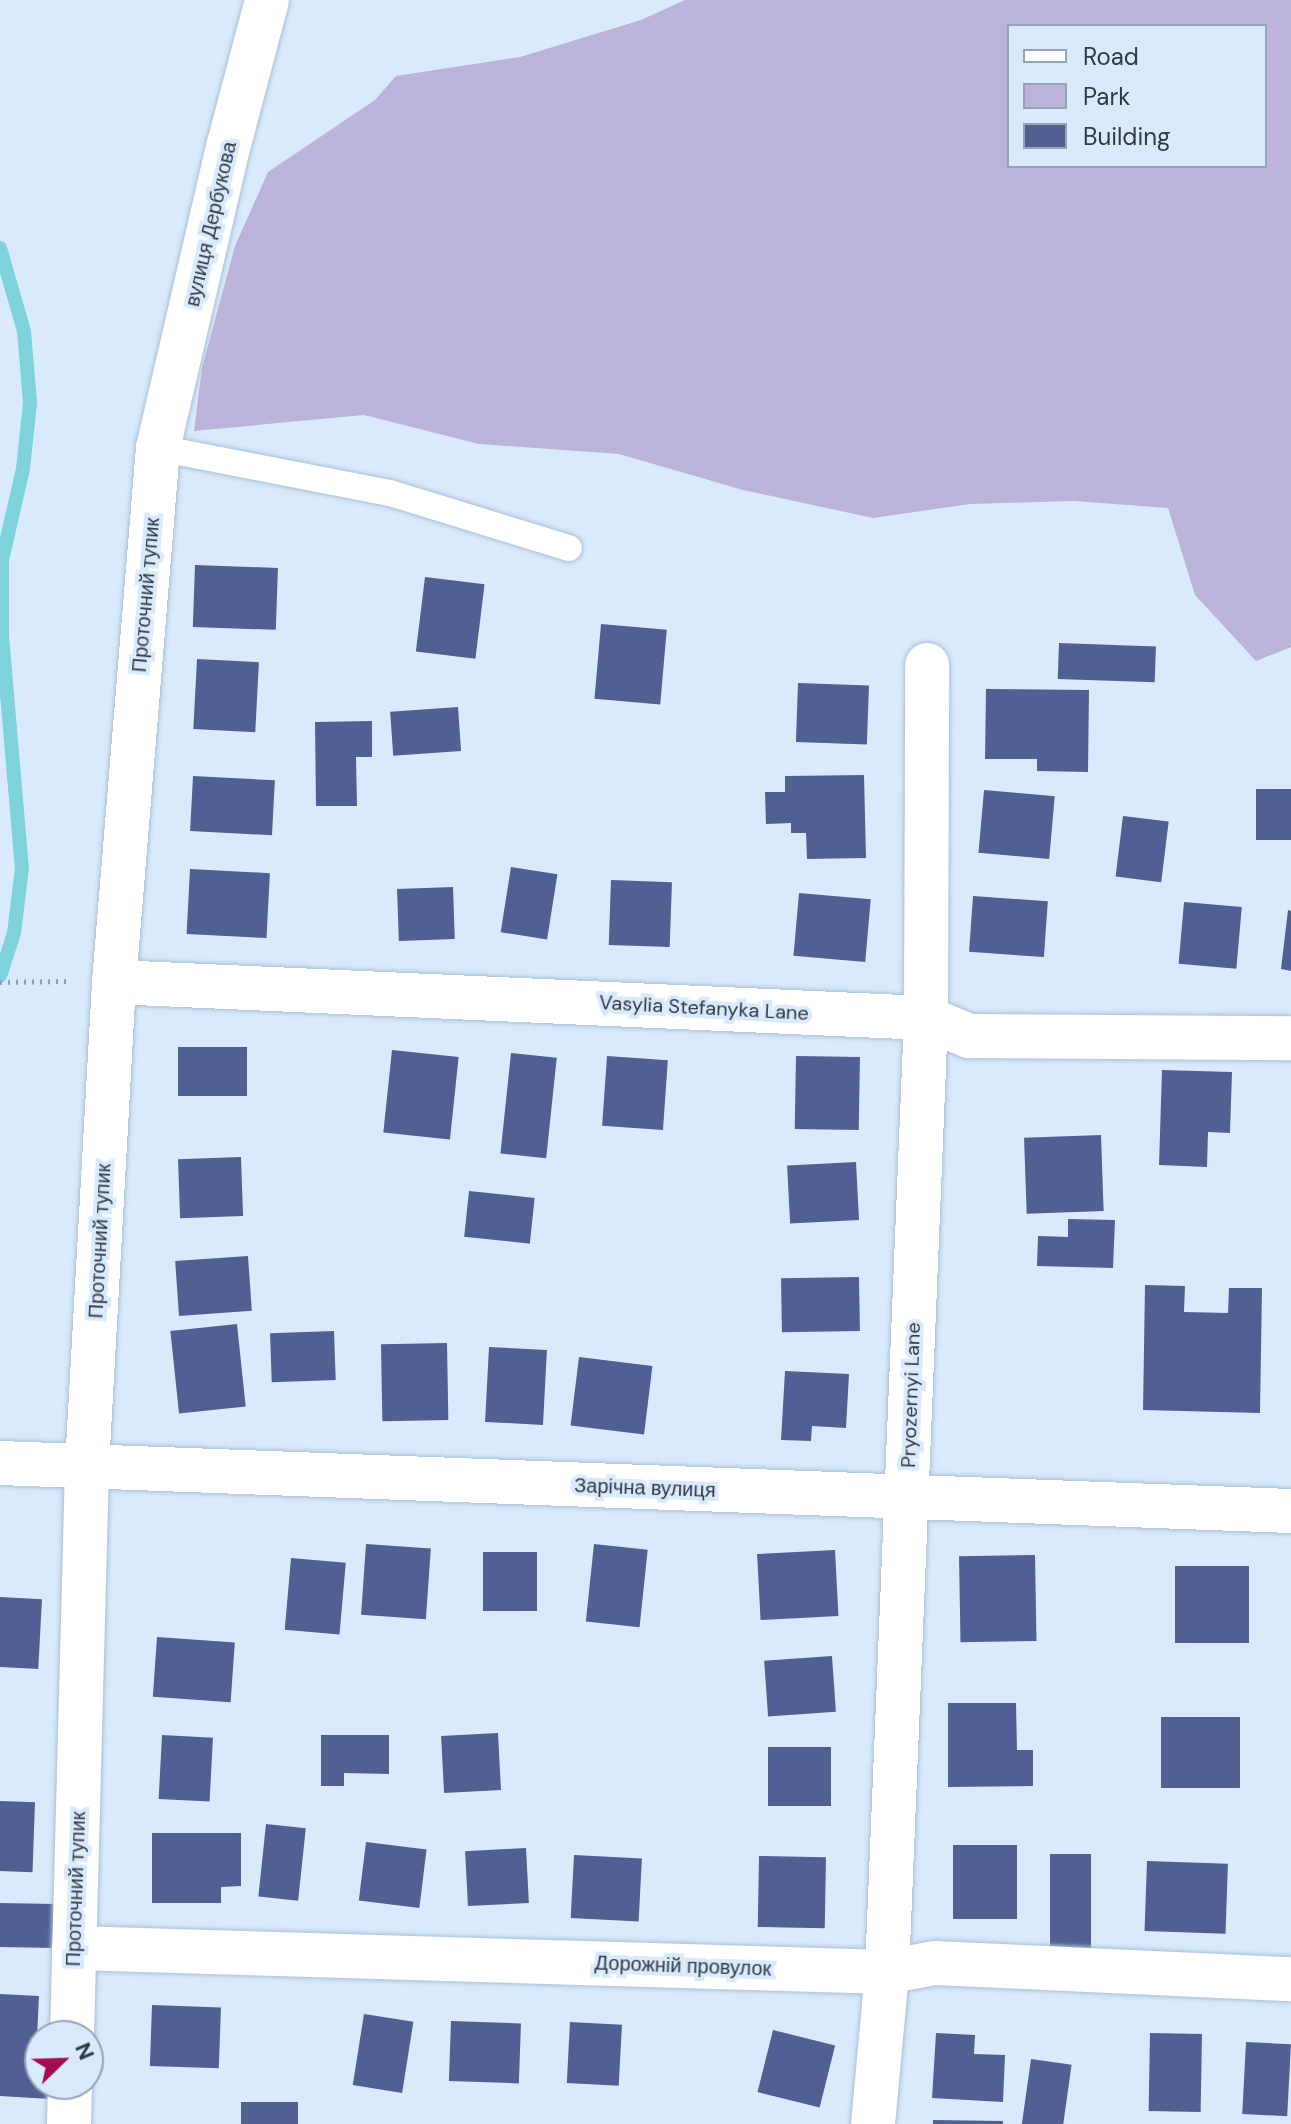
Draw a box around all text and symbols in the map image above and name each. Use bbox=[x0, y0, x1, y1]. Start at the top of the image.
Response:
legend bbox=[1007, 24, 1267, 168]
text: Road bbox=[1083, 41, 1139, 72]
text: Park bbox=[1083, 81, 1130, 112]
text: Building bbox=[1083, 121, 1170, 152]
street label: вулиця Дербукова bbox=[180, 139, 242, 309]
street label: Проточний тупик bbox=[127, 517, 165, 673]
street label: Vasylia Stefanyka Lane bbox=[599, 991, 809, 1025]
street label: Проточний тупик bbox=[84, 1163, 116, 1319]
street label: Pryozernyi Lane bbox=[896, 1322, 926, 1468]
street label: Зарічна вулиця bbox=[574, 1474, 716, 1502]
street label: Проточний тупик bbox=[61, 1811, 91, 1967]
street label: Дорожній провулок bbox=[594, 1951, 772, 1981]
north arrow bbox=[24, 2020, 104, 2100]
text: N bbox=[68, 2038, 101, 2064]

